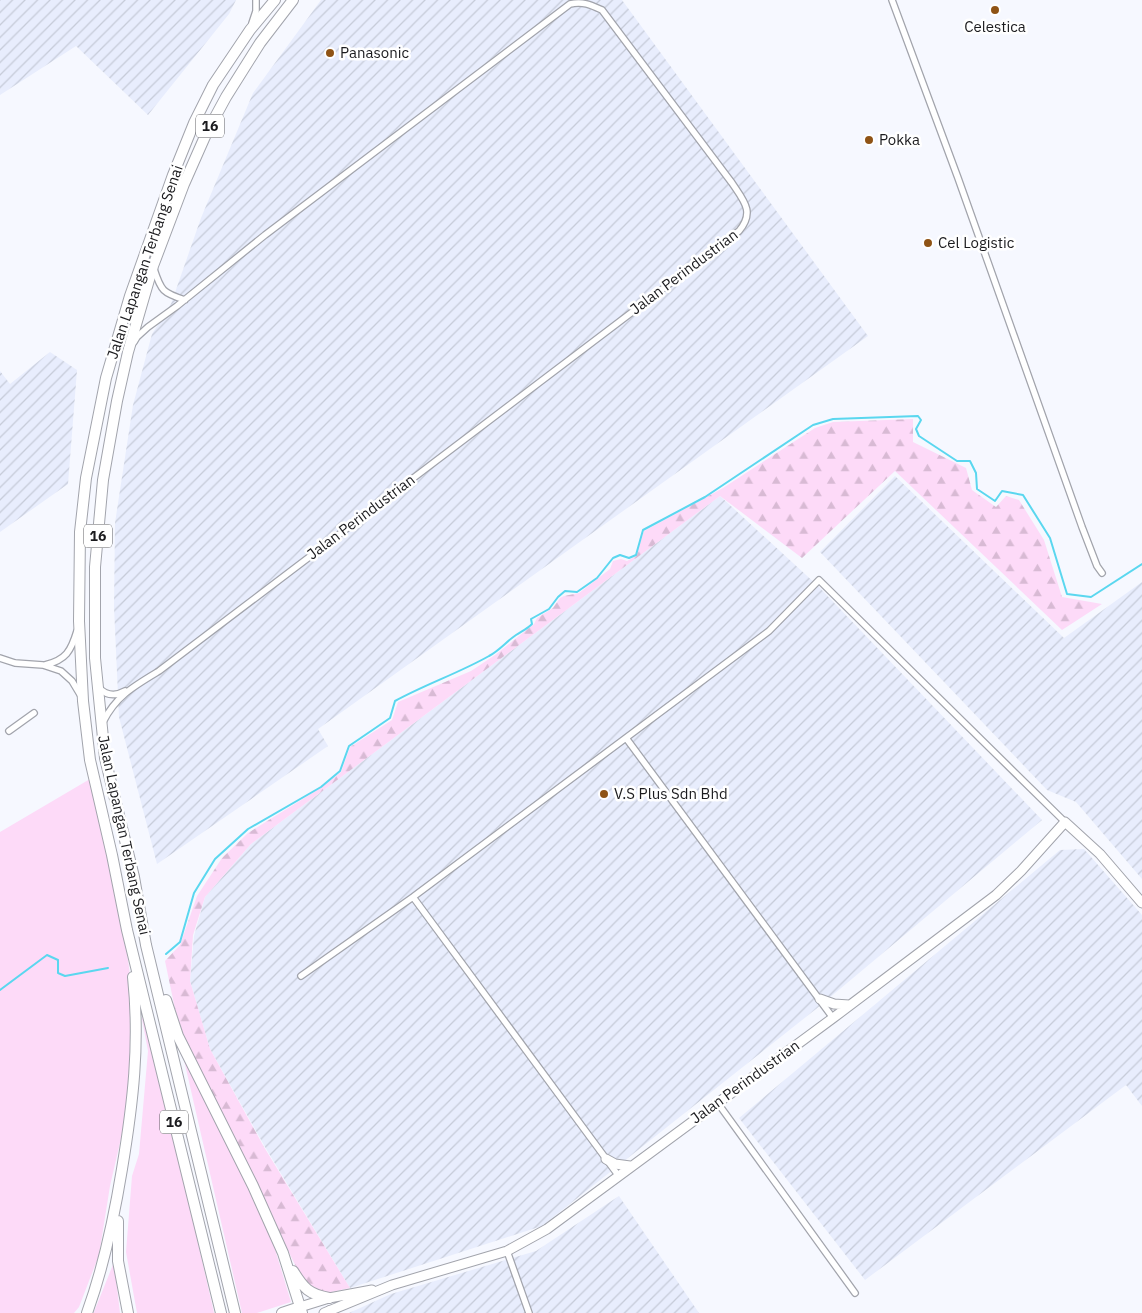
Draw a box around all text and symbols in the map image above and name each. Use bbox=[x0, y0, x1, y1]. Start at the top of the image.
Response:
marker: Celestica bbox=[989, 4, 1001, 16]
place label: Celestica bbox=[964, 17, 1026, 36]
place label: Panasonic bbox=[340, 43, 409, 62]
marker: Panasonic bbox=[324, 47, 336, 59]
road number: 16 bbox=[196, 114, 224, 138]
place label: Pokka bbox=[879, 130, 920, 149]
marker: Pokka bbox=[863, 134, 875, 146]
street label: Jalan Lapangan Terbang Senai bbox=[102, 162, 187, 361]
street label: Jalan Perindustrian bbox=[626, 225, 741, 318]
place label: Cel Logistic bbox=[938, 233, 1015, 252]
marker: Cel Logistic bbox=[922, 237, 934, 249]
street label: Jalan Perindustrian bbox=[303, 470, 418, 563]
road number: 16 bbox=[84, 524, 112, 548]
street label: Jalan Lapangan Terbang Senai bbox=[94, 733, 155, 937]
place label: V.S Plus Sdn Bhd bbox=[614, 784, 728, 803]
marker: V.S Plus Sdn Bhd bbox=[598, 788, 610, 800]
street label: Jalan Perindustrian bbox=[686, 1036, 803, 1128]
road number: 16 bbox=[160, 1110, 188, 1134]

